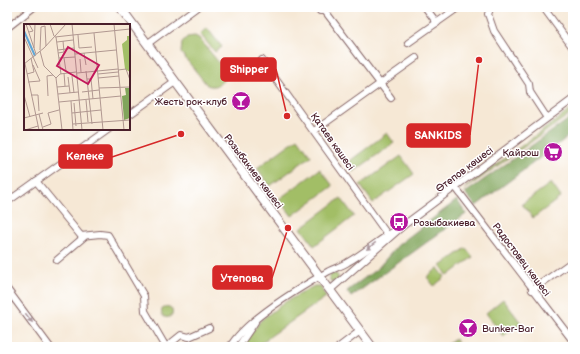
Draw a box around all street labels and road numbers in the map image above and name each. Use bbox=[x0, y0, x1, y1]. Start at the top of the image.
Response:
street label: Қатаев көшесі bbox=[308, 110, 356, 173]
street label: Розыбакиев көшесі bbox=[221, 132, 285, 211]
street label: Өтепов көшесі bbox=[434, 144, 496, 195]
street label: Радостовец көшесі bbox=[490, 221, 553, 299]

